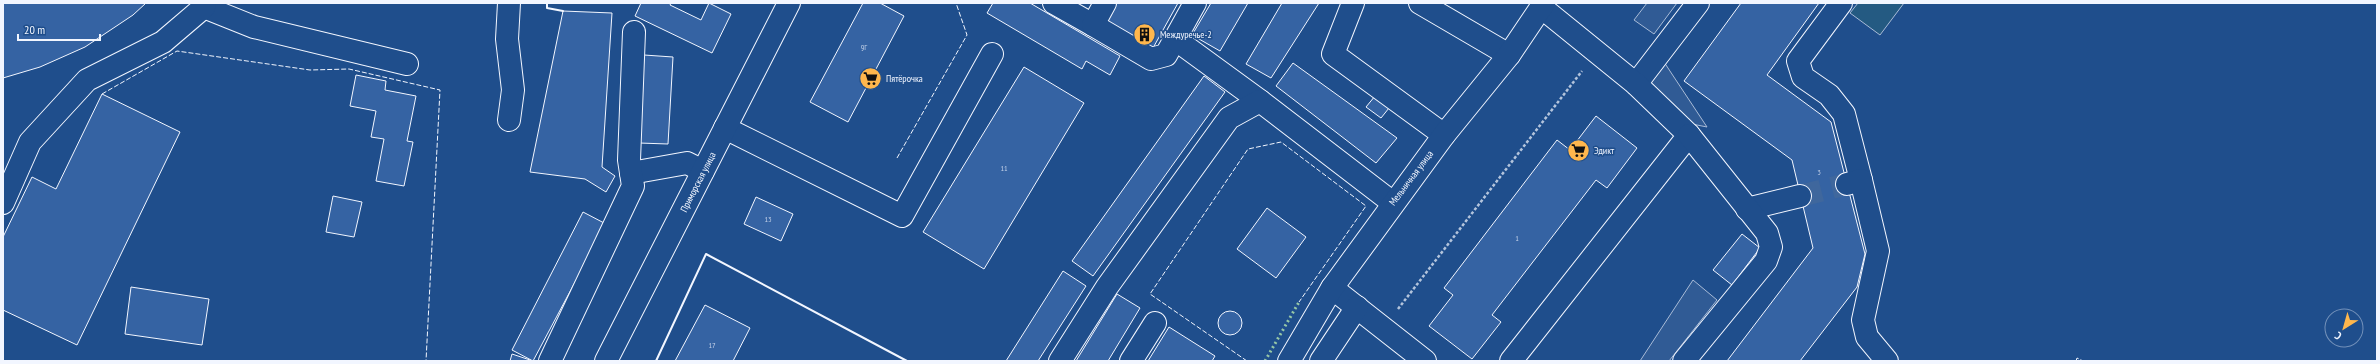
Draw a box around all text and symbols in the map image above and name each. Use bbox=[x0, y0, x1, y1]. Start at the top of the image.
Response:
scale bar bbox=[18, 16, 100, 42]
building icon: Междуречье-2 bbox=[1132, 21, 1158, 47]
text: 20 m bbox=[24, 22, 45, 37]
place label: Междуречье-2 bbox=[1160, 28, 1212, 41]
house number: 9Г bbox=[861, 42, 867, 52]
supermarket icon: Пятёрочка bbox=[858, 65, 884, 91]
place label: Пятёрочка bbox=[886, 72, 923, 85]
supermarket icon: Эдикт bbox=[1566, 137, 1592, 163]
place label: Эдикт bbox=[1594, 144, 1615, 157]
street label: Мельничная улица bbox=[1386, 148, 1436, 208]
street label: Приморская улица bbox=[677, 150, 719, 214]
house number: 11 bbox=[1000, 163, 1008, 173]
house number: 3 bbox=[1817, 167, 1821, 177]
house number: 13 bbox=[764, 214, 772, 224]
house number: 1 bbox=[1515, 233, 1519, 243]
north arrow bbox=[2324, 308, 2364, 348]
text: С bbox=[2332, 329, 2344, 343]
house number: 17 bbox=[708, 340, 716, 350]

